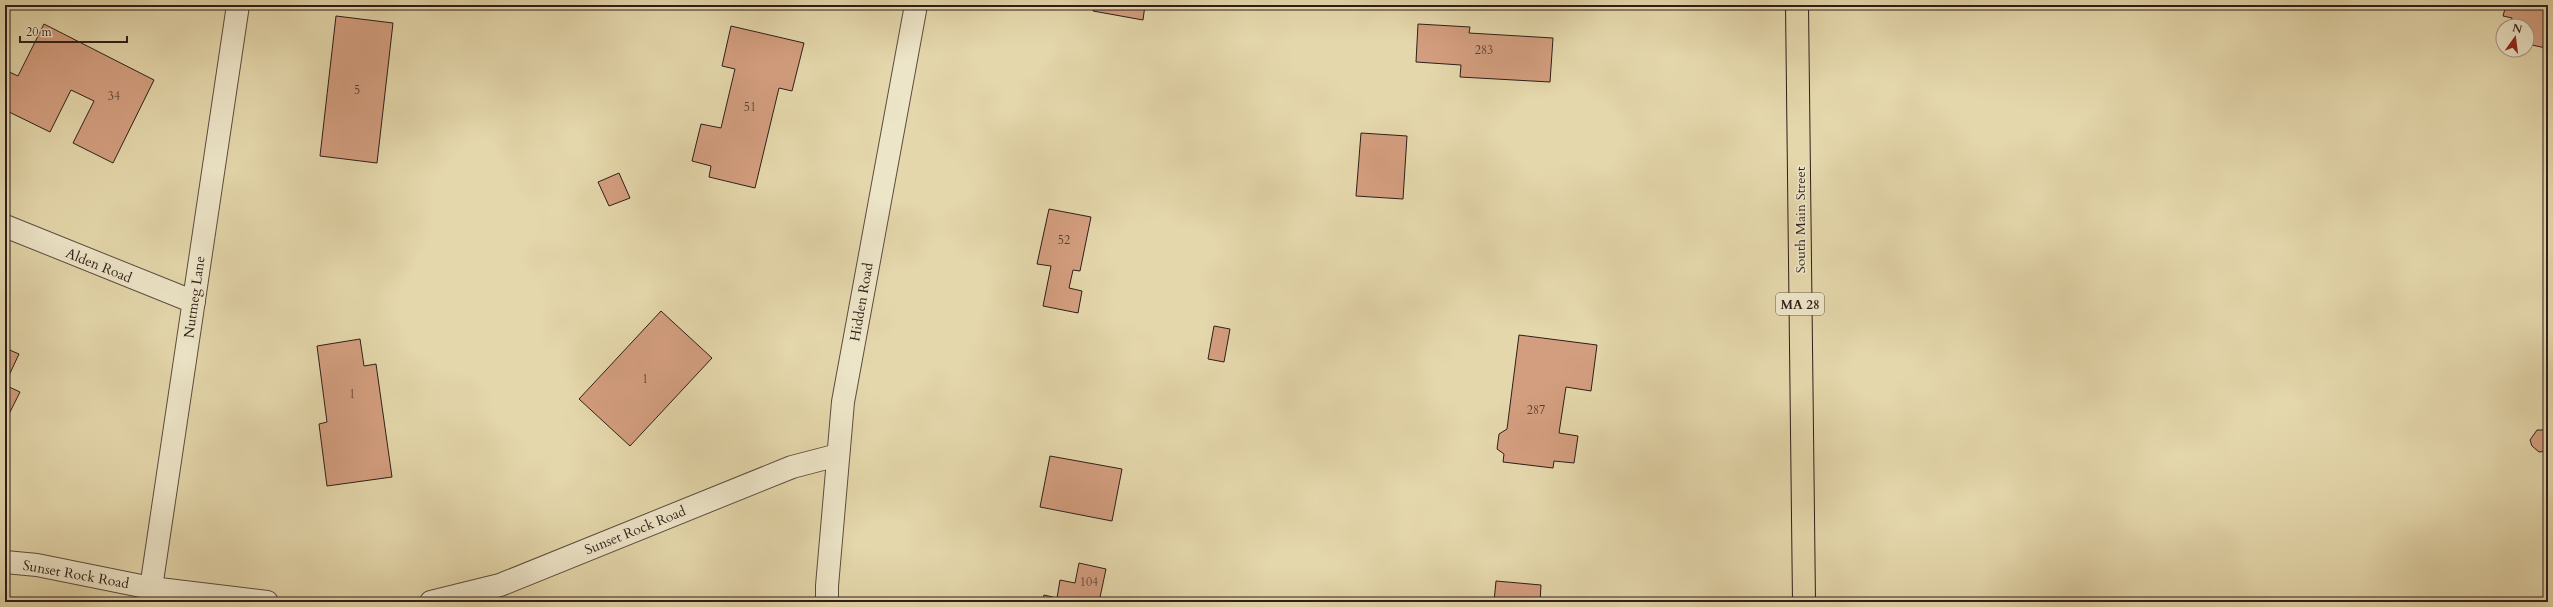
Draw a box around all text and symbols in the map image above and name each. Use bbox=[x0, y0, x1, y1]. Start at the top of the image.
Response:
scale bar bbox=[20, 18, 127, 44]
north arrow bbox=[2495, 18, 2535, 58]
text: N bbox=[2511, 20, 2524, 37]
text: 20 m bbox=[26, 24, 53, 40]
house number: 283 bbox=[1475, 42, 1493, 58]
house number: 5 bbox=[354, 82, 360, 98]
house number: 34 bbox=[108, 88, 120, 104]
house number: 51 bbox=[744, 99, 756, 115]
street label: South Main Street bbox=[1791, 166, 1810, 273]
house number: 52 bbox=[1058, 232, 1070, 248]
street label: Alden Road bbox=[63, 244, 135, 288]
street label: Nutmeg Lane bbox=[179, 255, 210, 339]
street label: Hidden Road bbox=[845, 261, 878, 343]
road number: MA 28 bbox=[1776, 293, 1824, 315]
house number: 1 bbox=[642, 371, 648, 387]
house number: 1 bbox=[349, 386, 355, 402]
house number: 287 bbox=[1527, 402, 1545, 418]
street label: Sunset Rock Road bbox=[582, 501, 689, 559]
street label: Sunset Rock Road bbox=[21, 556, 131, 593]
house number: 104 bbox=[1080, 574, 1098, 590]

